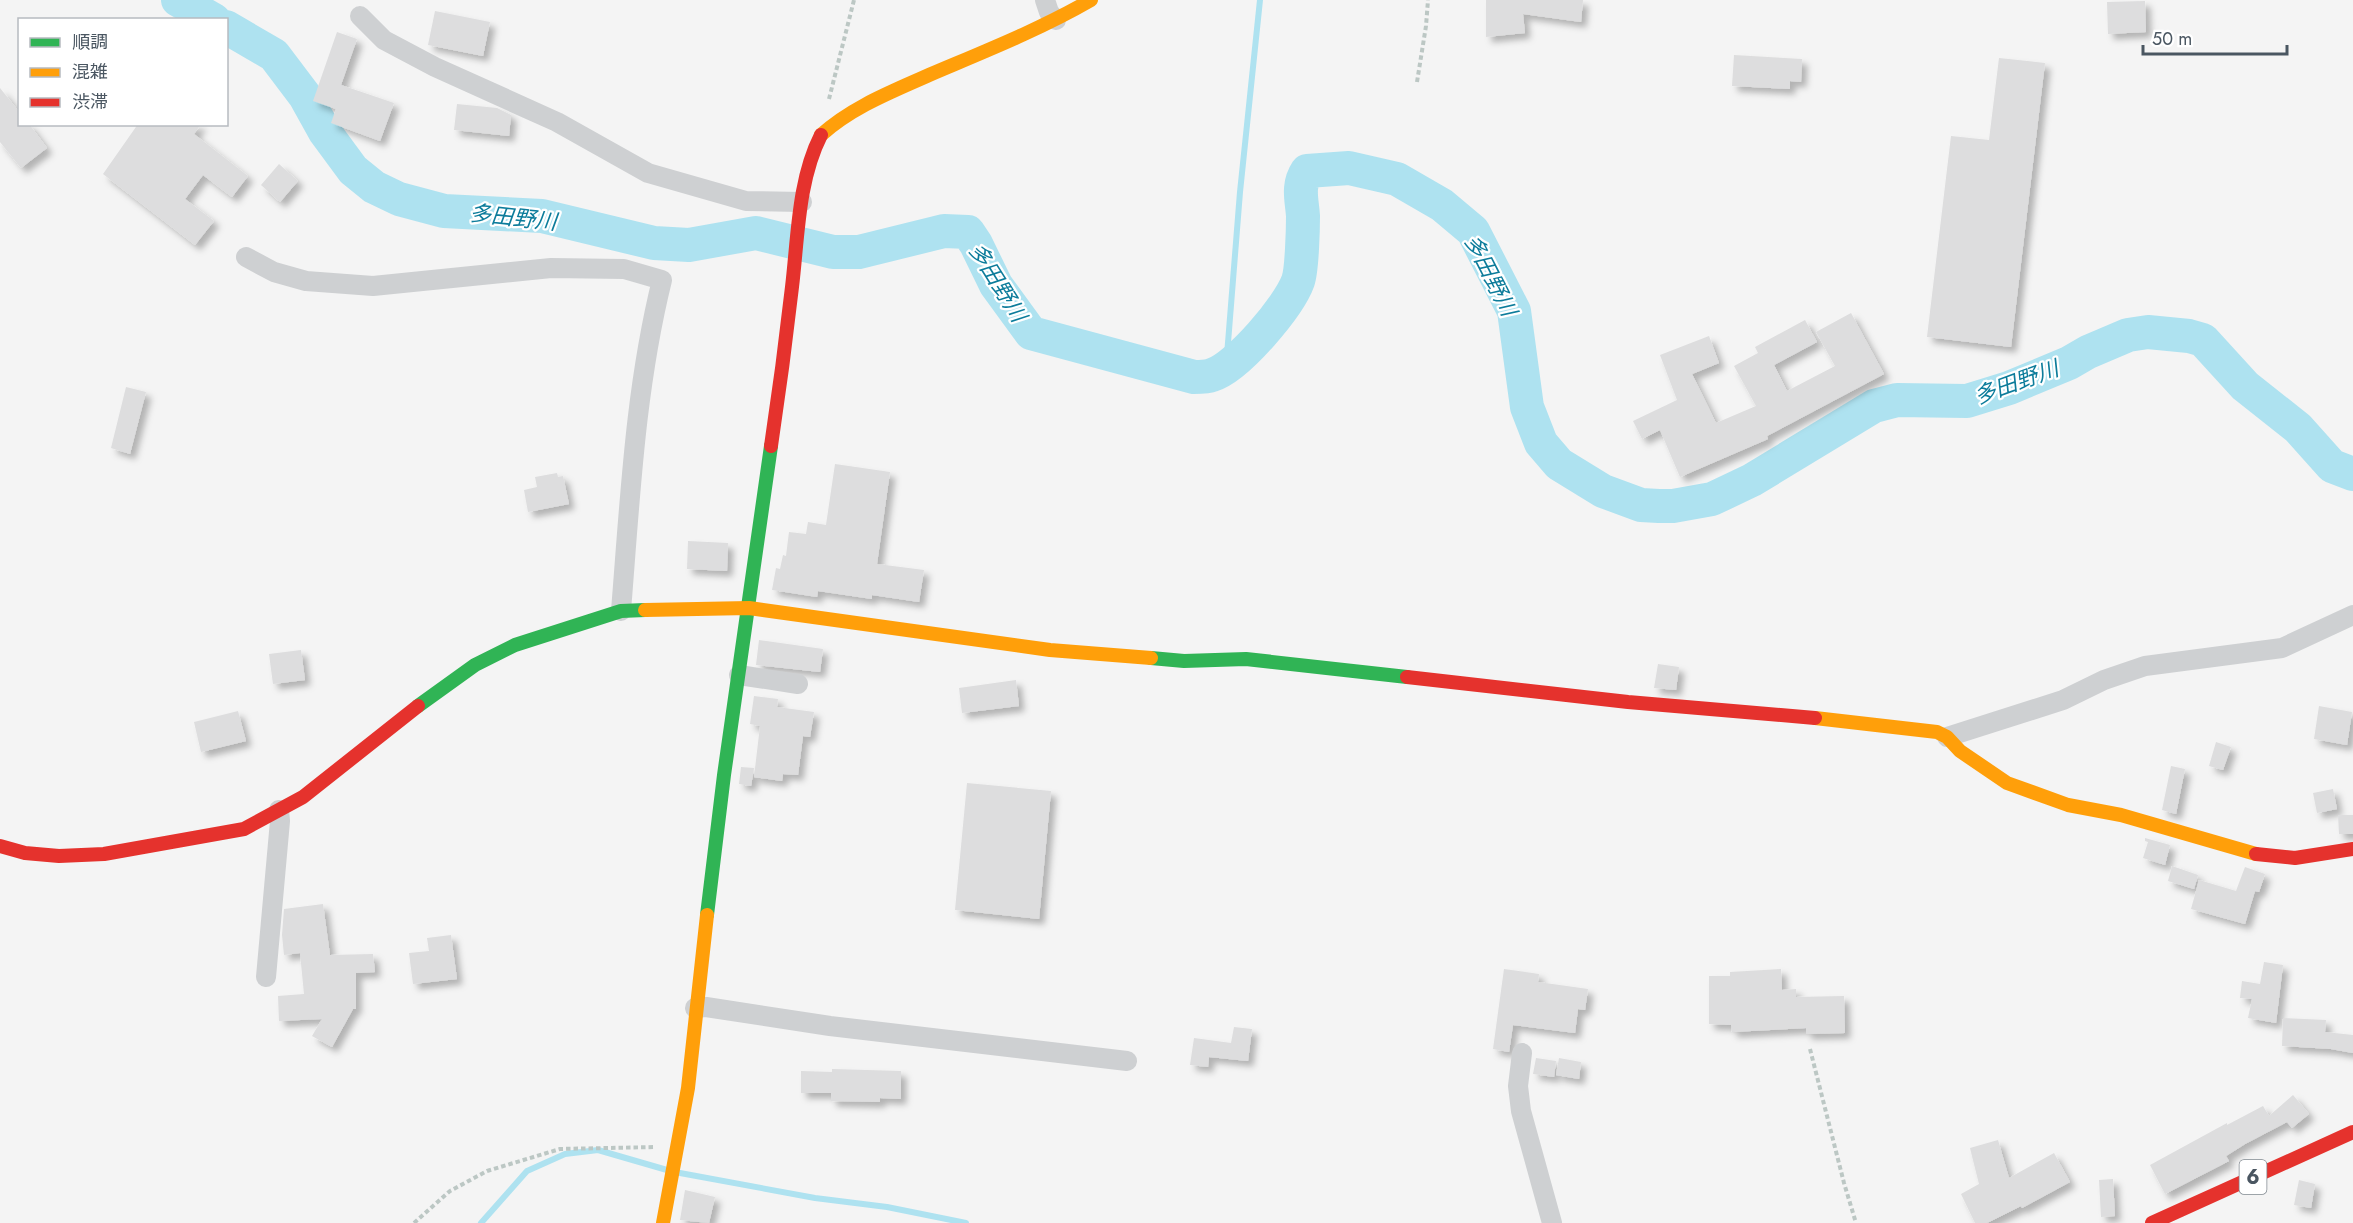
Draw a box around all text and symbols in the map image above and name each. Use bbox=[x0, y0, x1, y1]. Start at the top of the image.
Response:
legend bbox=[18, 18, 228, 126]
scale bar bbox=[2143, 18, 2287, 56]
text: 50 m bbox=[2152, 26, 2192, 52]
text: 順調 bbox=[72, 29, 108, 55]
text: 混雑 bbox=[72, 59, 108, 85]
text: 渋滞 bbox=[72, 89, 108, 115]
water label: 多田野川 bbox=[468, 196, 560, 238]
water label: 多田野川 bbox=[1457, 229, 1526, 323]
water label: 多田野川 bbox=[961, 236, 1036, 329]
water label: 多田野川 bbox=[1969, 351, 2065, 412]
road number: 6 bbox=[2240, 1160, 2266, 1194]

